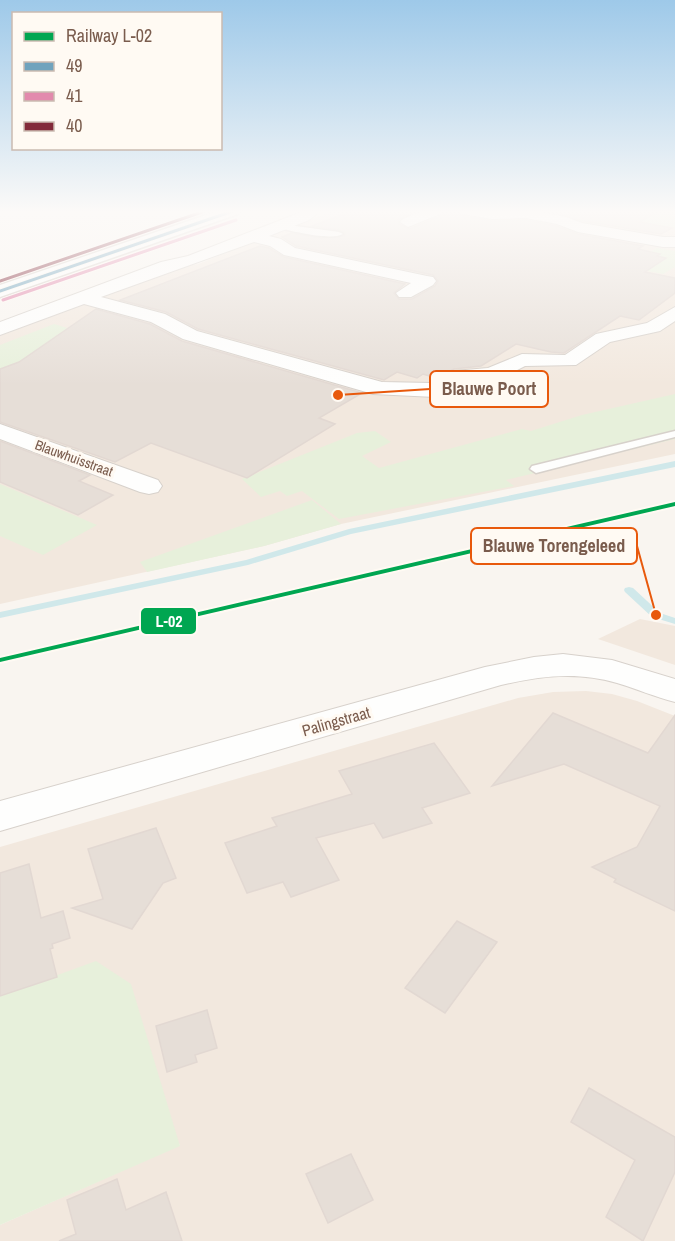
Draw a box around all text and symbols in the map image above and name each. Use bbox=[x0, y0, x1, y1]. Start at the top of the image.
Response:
legend bbox=[12, 12, 222, 150]
text: Railway L-02 bbox=[66, 23, 152, 48]
text: 49 bbox=[66, 53, 82, 78]
text: 41 bbox=[66, 83, 83, 108]
text: 40 bbox=[66, 113, 82, 138]
callout: Blauwe Poort bbox=[430, 371, 548, 407]
text: Blauwe Poort bbox=[442, 376, 536, 401]
street label: Blauwhuisstraat bbox=[33, 436, 115, 480]
callout: Blauwe Torengeleed bbox=[471, 528, 637, 564]
text: Blauwe Torengeleed bbox=[483, 533, 625, 558]
line badge: L-02 bbox=[140, 607, 197, 635]
text: L-02 bbox=[156, 610, 182, 632]
street label: Palingstraat bbox=[299, 701, 373, 741]

